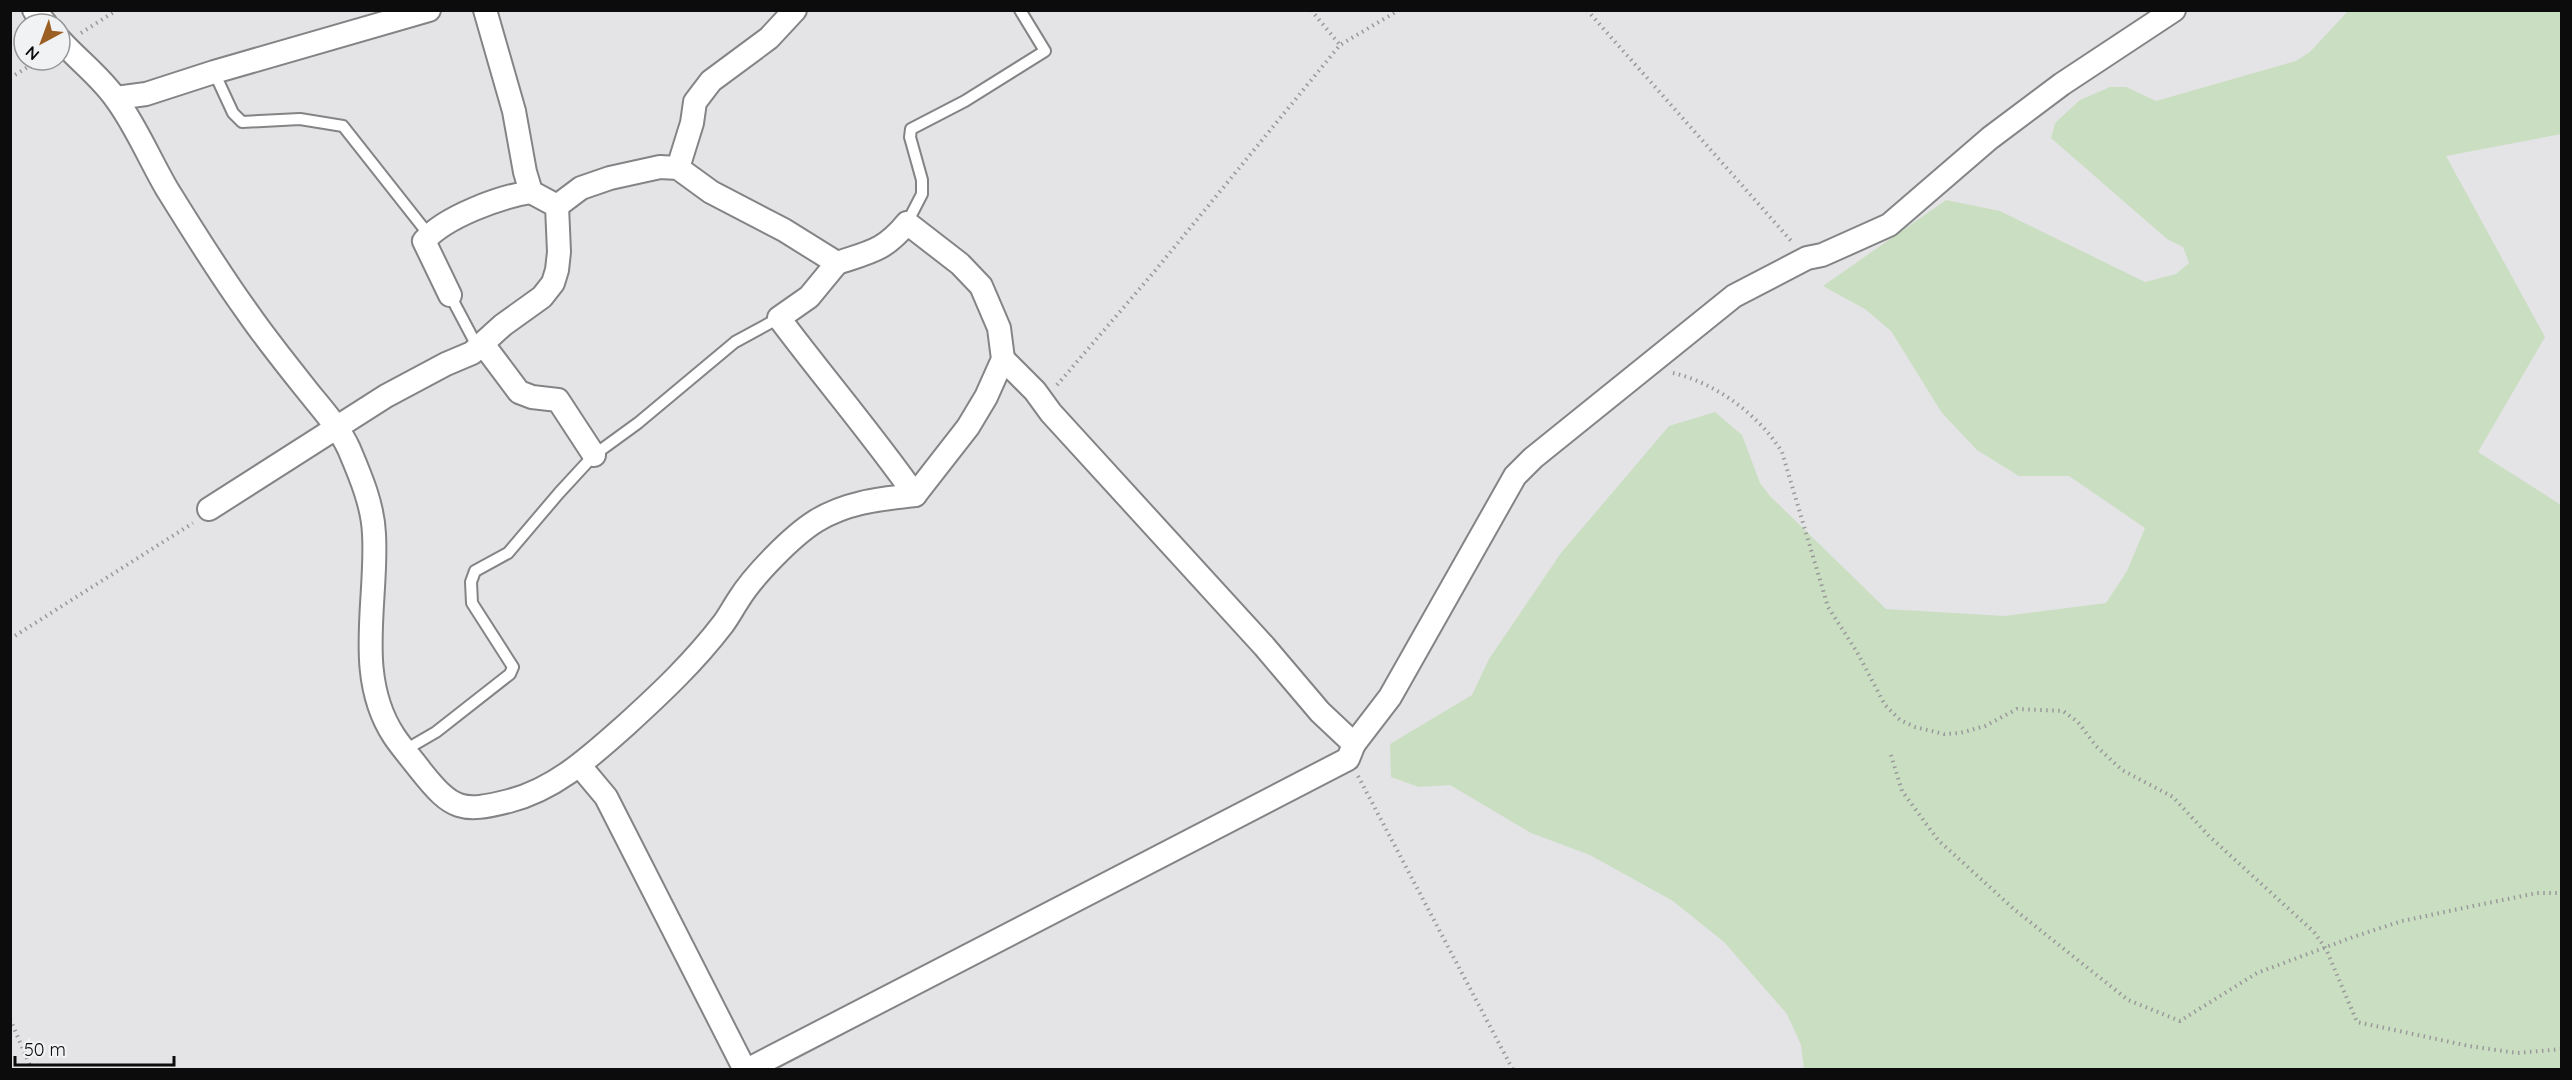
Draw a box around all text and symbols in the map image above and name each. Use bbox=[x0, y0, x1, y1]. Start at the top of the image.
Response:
north arrow bbox=[12, 12, 72, 72]
text: N bbox=[21, 42, 43, 65]
scale bar bbox=[15, 1029, 174, 1067]
text: 50 m bbox=[24, 1038, 66, 1061]

